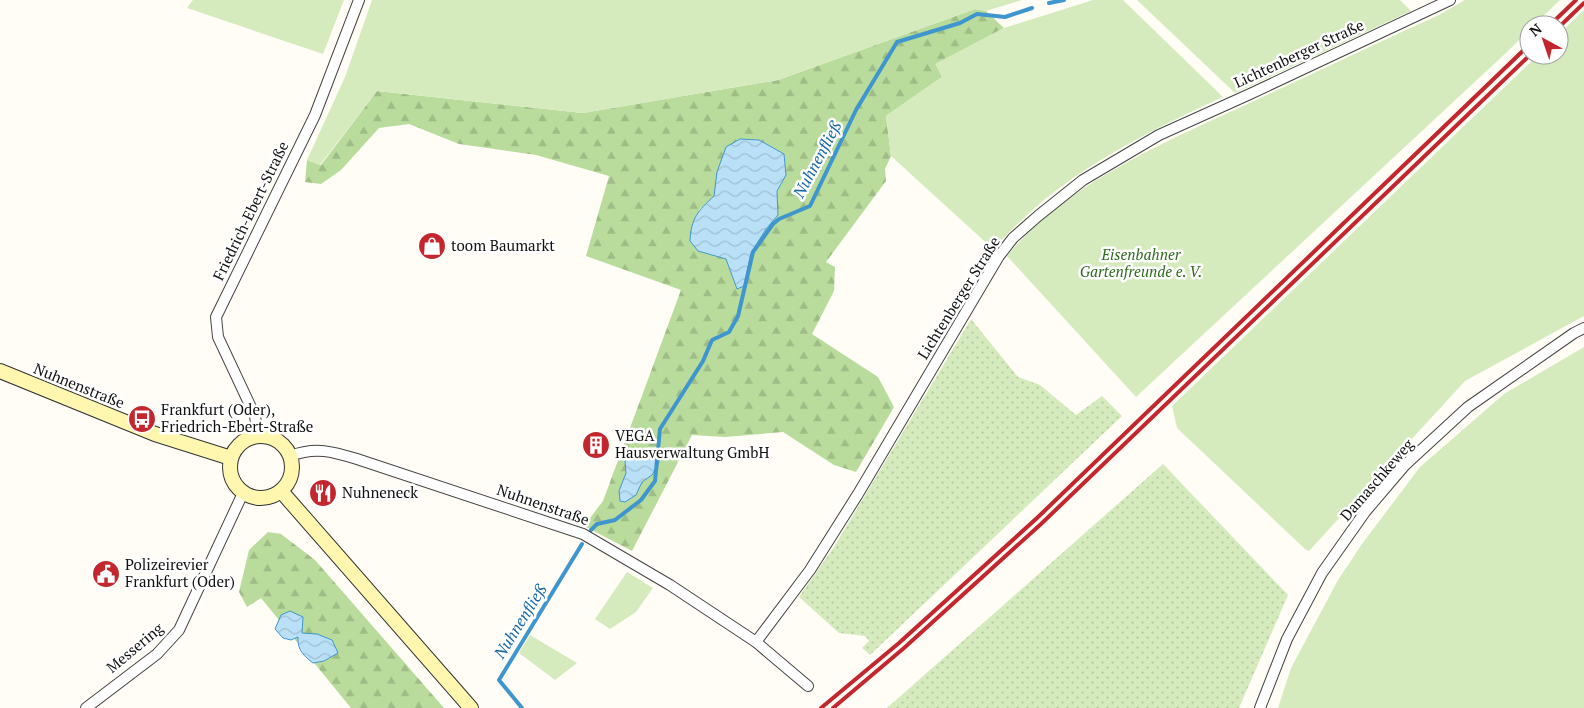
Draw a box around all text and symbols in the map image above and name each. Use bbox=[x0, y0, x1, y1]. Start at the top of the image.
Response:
street label: Lichtenberger Straße bbox=[1230, 14, 1367, 92]
north arrow bbox=[1519, 15, 1569, 65]
text: N bbox=[1525, 19, 1546, 40]
water label: Nuhnenfließ bbox=[787, 117, 847, 202]
street label: Friedrich-Ebert-Straße bbox=[208, 138, 292, 283]
shop icon: toom Baumarkt bbox=[417, 231, 447, 261]
street label: Lichtenberger Straße bbox=[912, 232, 1004, 363]
place label: toom Baumarkt bbox=[451, 235, 555, 255]
park label: Eisenbahner Gartenfreunde e. V. bbox=[1080, 244, 1202, 281]
street label: Nuhnenstraße bbox=[31, 358, 128, 412]
place label: Frankfurt (Oder), Friedrich-Ebert-Straße bbox=[161, 399, 313, 436]
bus stop icon: Frankfurt (Oder), Friedrich-Ebert-Straße bbox=[127, 404, 157, 434]
place label: VEGA Hausverwaltung GmbH bbox=[615, 425, 769, 462]
building icon: VEGA Hausverwaltung GmbH bbox=[581, 430, 611, 460]
street label: Damaschkeweg bbox=[1335, 433, 1418, 525]
restaurant icon: Nuhneneck bbox=[308, 478, 338, 508]
street label: Nuhnenstraße bbox=[495, 479, 592, 529]
place label: Nuhneneck bbox=[342, 482, 418, 502]
place label: Polizeirevier Frankfurt (Oder) bbox=[125, 554, 235, 591]
public building icon: Polizeirevier Frankfurt (Oder) bbox=[91, 559, 121, 589]
water label: Nuhnenfließ bbox=[488, 579, 552, 663]
street label: Messering bbox=[102, 617, 168, 677]

